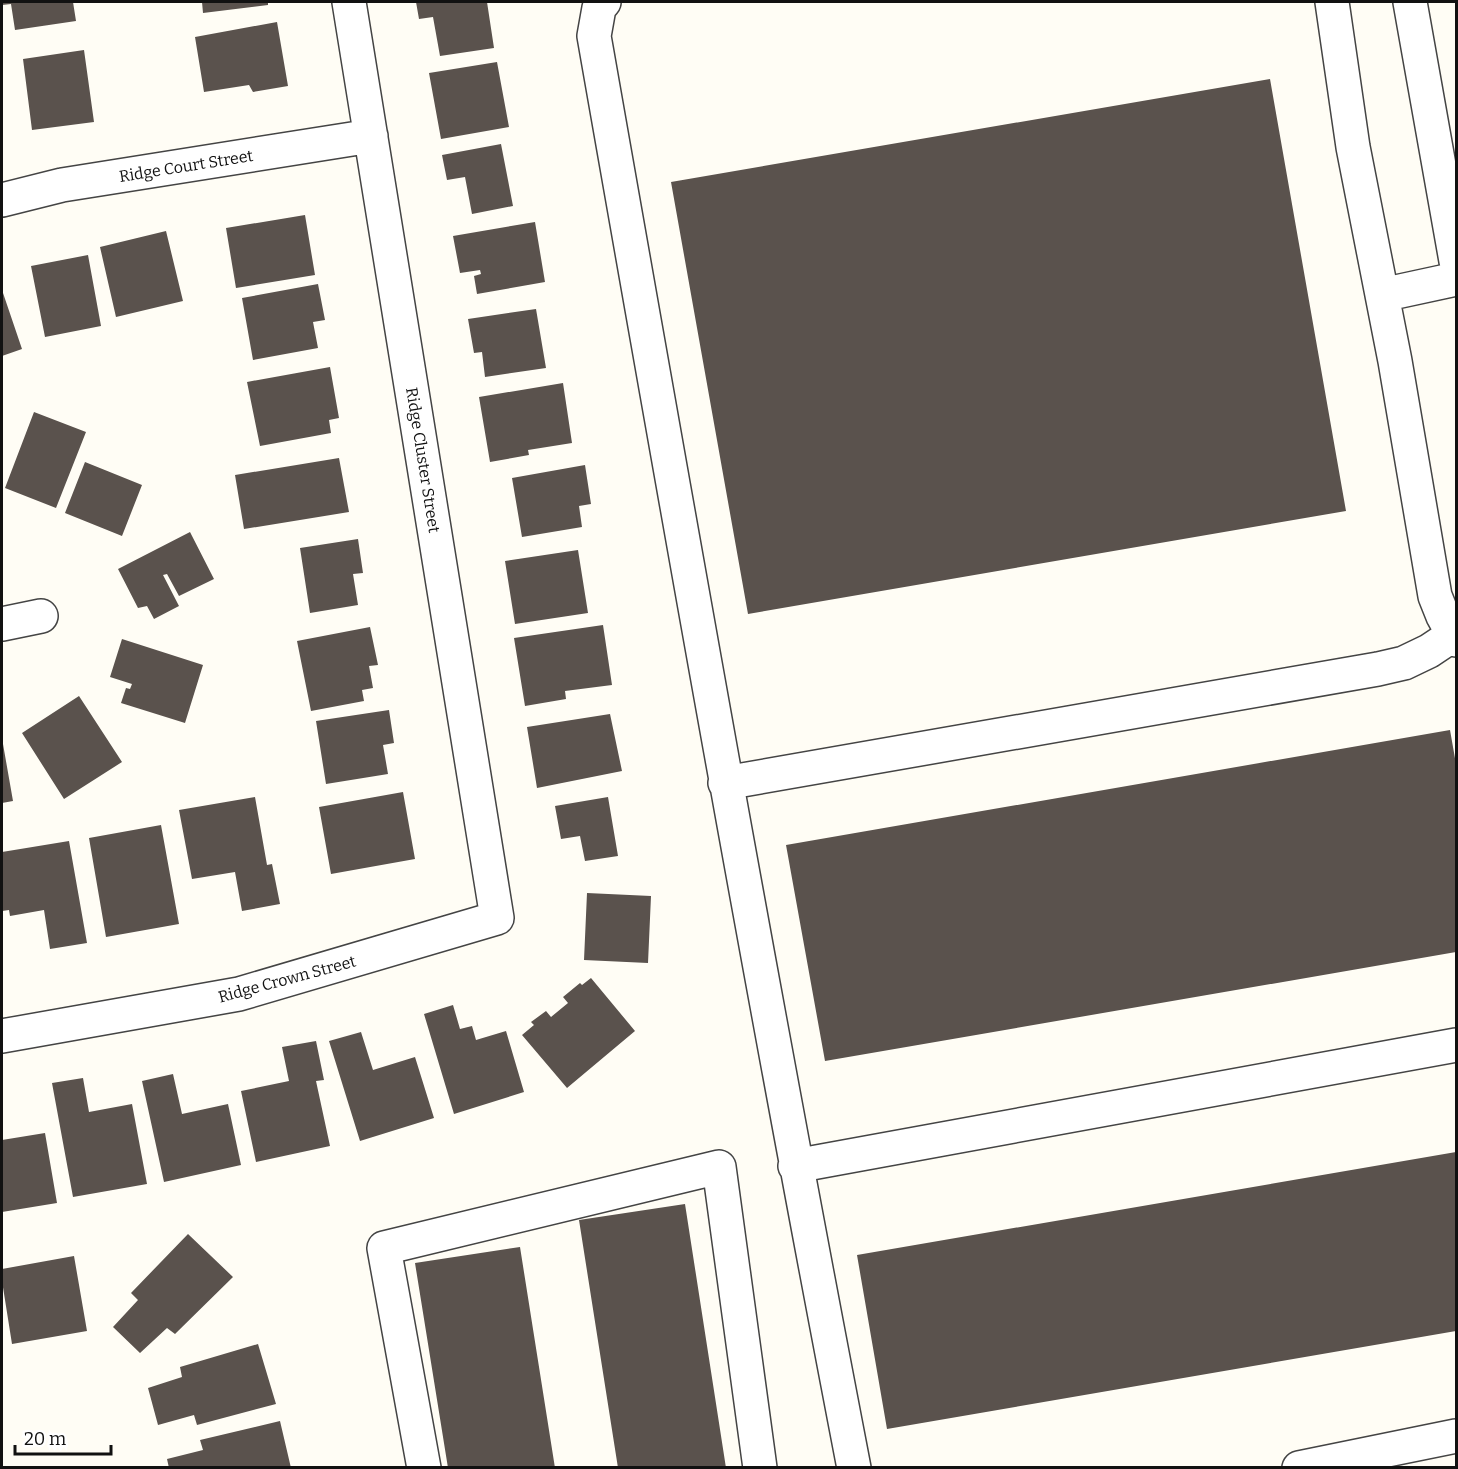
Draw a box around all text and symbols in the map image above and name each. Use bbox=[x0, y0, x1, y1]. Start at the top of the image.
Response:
street label: Ridge Court Street bbox=[118, 146, 255, 186]
street label: Ridge Cluster Street bbox=[402, 386, 444, 534]
street label: Ridge Crown Street bbox=[216, 951, 358, 1007]
scale bar bbox=[15, 1418, 111, 1456]
text: 20 m bbox=[24, 1428, 66, 1450]

